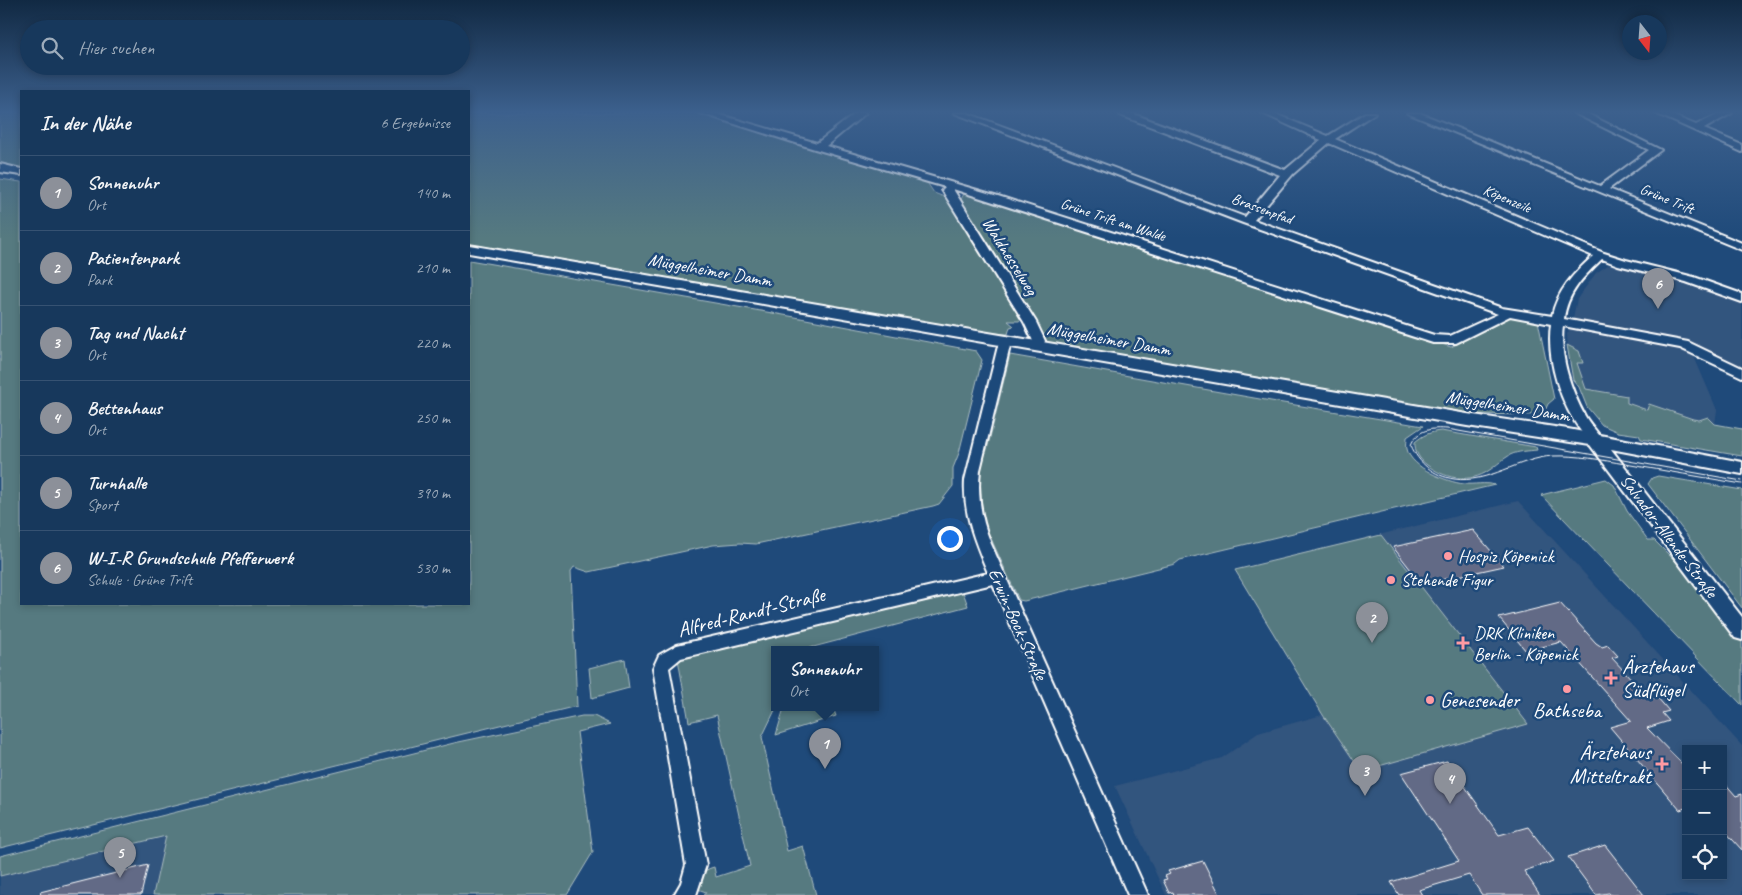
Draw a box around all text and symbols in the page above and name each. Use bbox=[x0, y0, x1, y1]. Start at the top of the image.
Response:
north arrow bbox=[1622, 15, 1667, 60]
search box bbox=[20, 20, 470, 75]
icon: search bbox=[38, 34, 66, 62]
text: Hier suchen bbox=[78, 36, 154, 60]
text: In der Nähe bbox=[40, 110, 130, 136]
text: 6 Ergebnisse bbox=[381, 113, 450, 133]
text: Sonnenuhr bbox=[87, 171, 158, 195]
street label: Grüne Trift bbox=[1637, 180, 1698, 219]
street label: Köpenzeile bbox=[1480, 181, 1535, 218]
text: 1 bbox=[52, 183, 60, 203]
text: 140 m bbox=[416, 183, 450, 203]
street label: Brassenpfad bbox=[1229, 189, 1297, 230]
street label: Grüne Trift am Walde bbox=[1058, 194, 1169, 246]
text: Ort bbox=[87, 195, 106, 215]
street label: Waldnesselweg bbox=[977, 213, 1043, 300]
text: Patientenpark bbox=[87, 246, 179, 270]
street label: Müggelheimer Damm bbox=[646, 248, 775, 292]
text: 2 bbox=[52, 258, 60, 278]
text: 210 m bbox=[416, 258, 450, 278]
pin: 6 bbox=[1642, 268, 1674, 309]
text: Park bbox=[87, 270, 112, 290]
street label: Müggelheimer Damm bbox=[1045, 317, 1174, 361]
text: Tag und Nacht bbox=[87, 321, 184, 345]
text: 3 bbox=[52, 333, 60, 353]
text: 220 m bbox=[416, 333, 450, 353]
text: Ort bbox=[87, 345, 106, 365]
street label: Müggelheimer Damm bbox=[1444, 385, 1573, 427]
text: Bettenhaus bbox=[87, 396, 162, 420]
text: 4 bbox=[52, 408, 60, 428]
text: 250 m bbox=[416, 408, 450, 428]
text: Ort bbox=[87, 420, 106, 440]
street label: Salvador-Allende-Straße bbox=[1615, 470, 1723, 603]
text: Turnhalle bbox=[87, 471, 146, 495]
text: 5 bbox=[53, 483, 59, 503]
text: 390 m bbox=[416, 483, 450, 503]
text: Sport bbox=[87, 495, 118, 515]
your location bbox=[937, 526, 963, 552]
place label: Hospiz Köpenick bbox=[1458, 545, 1555, 567]
text: W-I-R Grundschule Pfefferwerk bbox=[87, 546, 293, 570]
marker: Hospiz Köpenick bbox=[1442, 550, 1454, 562]
text: 6 bbox=[52, 558, 60, 578]
text: 530 m bbox=[416, 558, 450, 578]
street label: Erwin-Bock-Straße bbox=[984, 565, 1053, 684]
place label: Stehende Figur bbox=[1401, 569, 1494, 591]
text: Schule · Grüne Trift bbox=[87, 570, 192, 590]
marker: Stehende Figur bbox=[1385, 574, 1397, 586]
street label: Alfred-Randt-Straße bbox=[675, 581, 829, 643]
pin: 2 bbox=[1356, 602, 1388, 643]
place label: DRK Kliniken Berlin - Köpenick bbox=[1474, 622, 1579, 665]
marker: DRK Kliniken Berlin - Köpenick bbox=[1456, 636, 1470, 650]
popup bbox=[771, 646, 879, 711]
place label: Ärztehaus Südflügel bbox=[1622, 653, 1695, 703]
text: Sonnenuhr bbox=[789, 657, 861, 681]
marker: Ärztehaus Südflügel bbox=[1604, 671, 1618, 685]
text: Ort bbox=[789, 681, 808, 701]
marker: Bathseba bbox=[1561, 683, 1573, 695]
place label: Genesender bbox=[1440, 687, 1521, 713]
marker: Genesender bbox=[1424, 694, 1436, 706]
place label: Bathseba bbox=[1533, 697, 1604, 723]
pin: 1 bbox=[809, 728, 841, 769]
place label: Ärztehaus Mitteltrakt bbox=[1570, 739, 1653, 789]
map controls bbox=[1682, 745, 1727, 880]
button: + bbox=[1682, 745, 1727, 790]
pin: 3 bbox=[1349, 755, 1381, 796]
marker: Ärztehaus Mitteltrakt bbox=[1655, 757, 1669, 771]
pin: 4 bbox=[1434, 763, 1466, 804]
button: − bbox=[1682, 790, 1727, 835]
button: locate bbox=[1682, 835, 1727, 880]
pin: 5 bbox=[104, 837, 136, 878]

